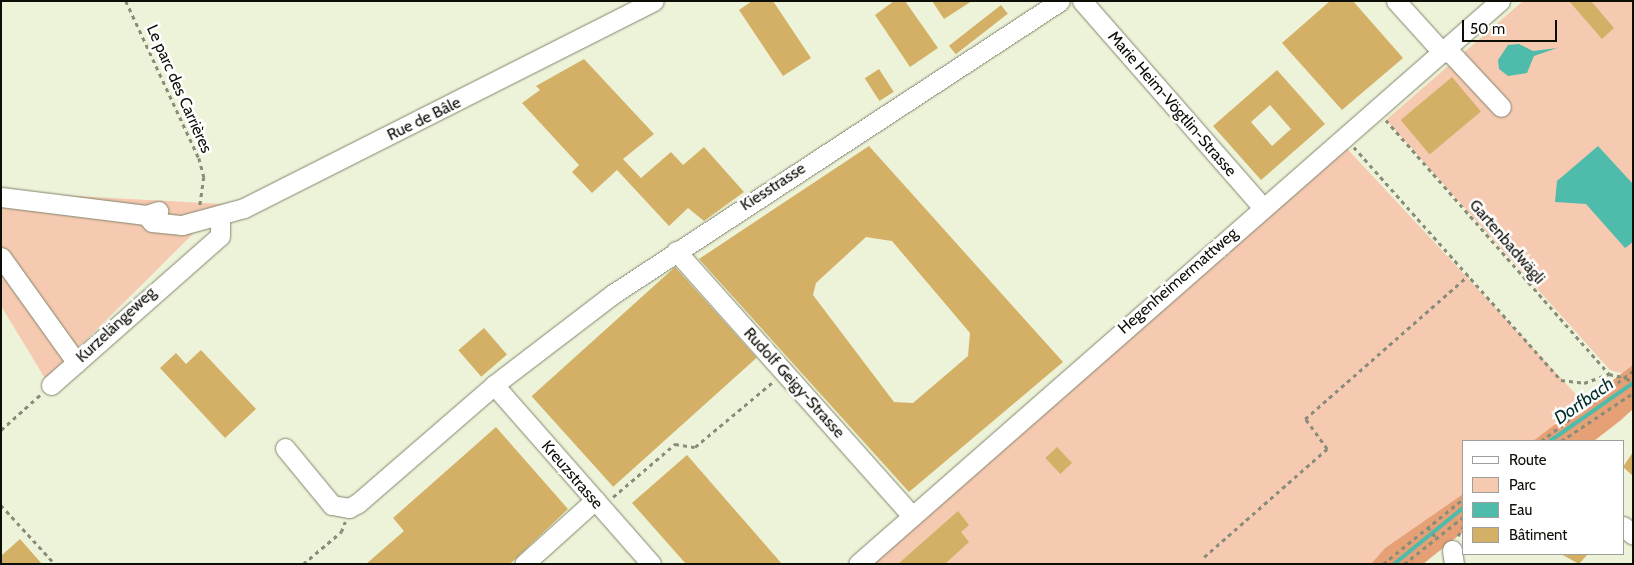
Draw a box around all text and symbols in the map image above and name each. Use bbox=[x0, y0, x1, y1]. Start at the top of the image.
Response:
scale bar bbox=[1464, 10, 1559, 42]
text: 50 m bbox=[1470, 20, 1505, 38]
street label: Le parc des Carrières bbox=[142, 22, 216, 156]
street label: Marie Heim-Vögtlin-Strasse bbox=[1104, 27, 1240, 181]
street label: Rue de Bâle bbox=[384, 93, 464, 145]
street label: Kiesstrasse bbox=[737, 159, 809, 215]
street label: Gartenbadwägli bbox=[1465, 196, 1549, 288]
street label: Hegenheimermattweg bbox=[1114, 224, 1242, 338]
street label: Kurzelängeweg bbox=[72, 283, 160, 367]
street label: Rudolf Geigy-Strasse bbox=[739, 324, 849, 442]
water label: Dorfbach bbox=[1550, 373, 1618, 429]
street label: Kreuzstrasse bbox=[537, 437, 607, 513]
legend bbox=[1462, 440, 1624, 555]
text: Route bbox=[1509, 451, 1547, 469]
text: Parc bbox=[1509, 476, 1536, 494]
text: Eau bbox=[1509, 501, 1532, 519]
text: Bâtiment bbox=[1509, 526, 1567, 544]

